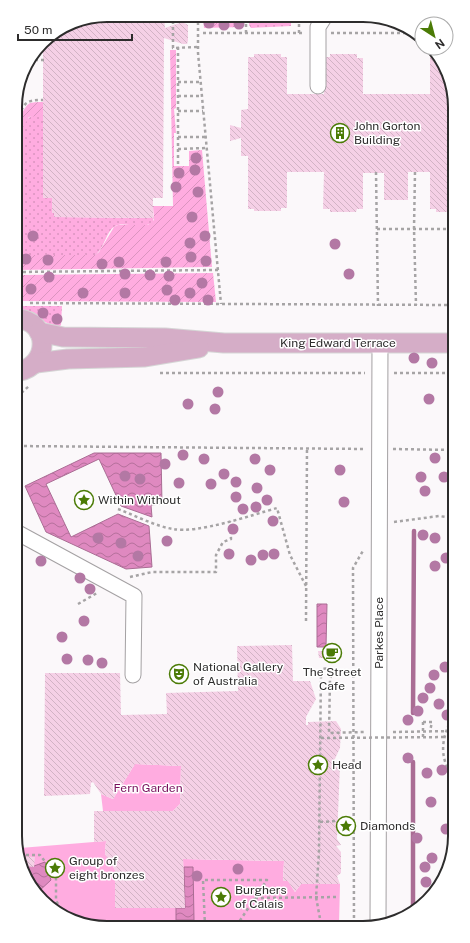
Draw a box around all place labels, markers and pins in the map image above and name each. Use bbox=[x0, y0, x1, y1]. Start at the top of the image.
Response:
place label: John Gorton Building bbox=[354, 119, 421, 147]
building icon: John Gorton Building bbox=[329, 122, 351, 144]
place icon: Within Without bbox=[73, 489, 95, 511]
place label: Within Without bbox=[98, 493, 181, 507]
cafe icon: The Street Cafe bbox=[321, 642, 343, 664]
place label: National Gallery of Australia bbox=[193, 660, 284, 688]
theatre icon: National Gallery of Australia bbox=[168, 663, 190, 685]
place label: The Street Cafe bbox=[303, 665, 362, 693]
place icon: Head bbox=[307, 754, 329, 776]
place label: Head bbox=[332, 758, 362, 772]
place icon: Diamonds bbox=[335, 815, 357, 837]
place label: Diamonds bbox=[360, 819, 415, 833]
place label: Group of eight bronzes bbox=[69, 854, 144, 882]
place icon: Group of eight bronzes bbox=[44, 857, 66, 879]
place label: Burghers of Calais bbox=[235, 883, 287, 911]
place icon: Burghers of Calais bbox=[210, 886, 232, 908]

